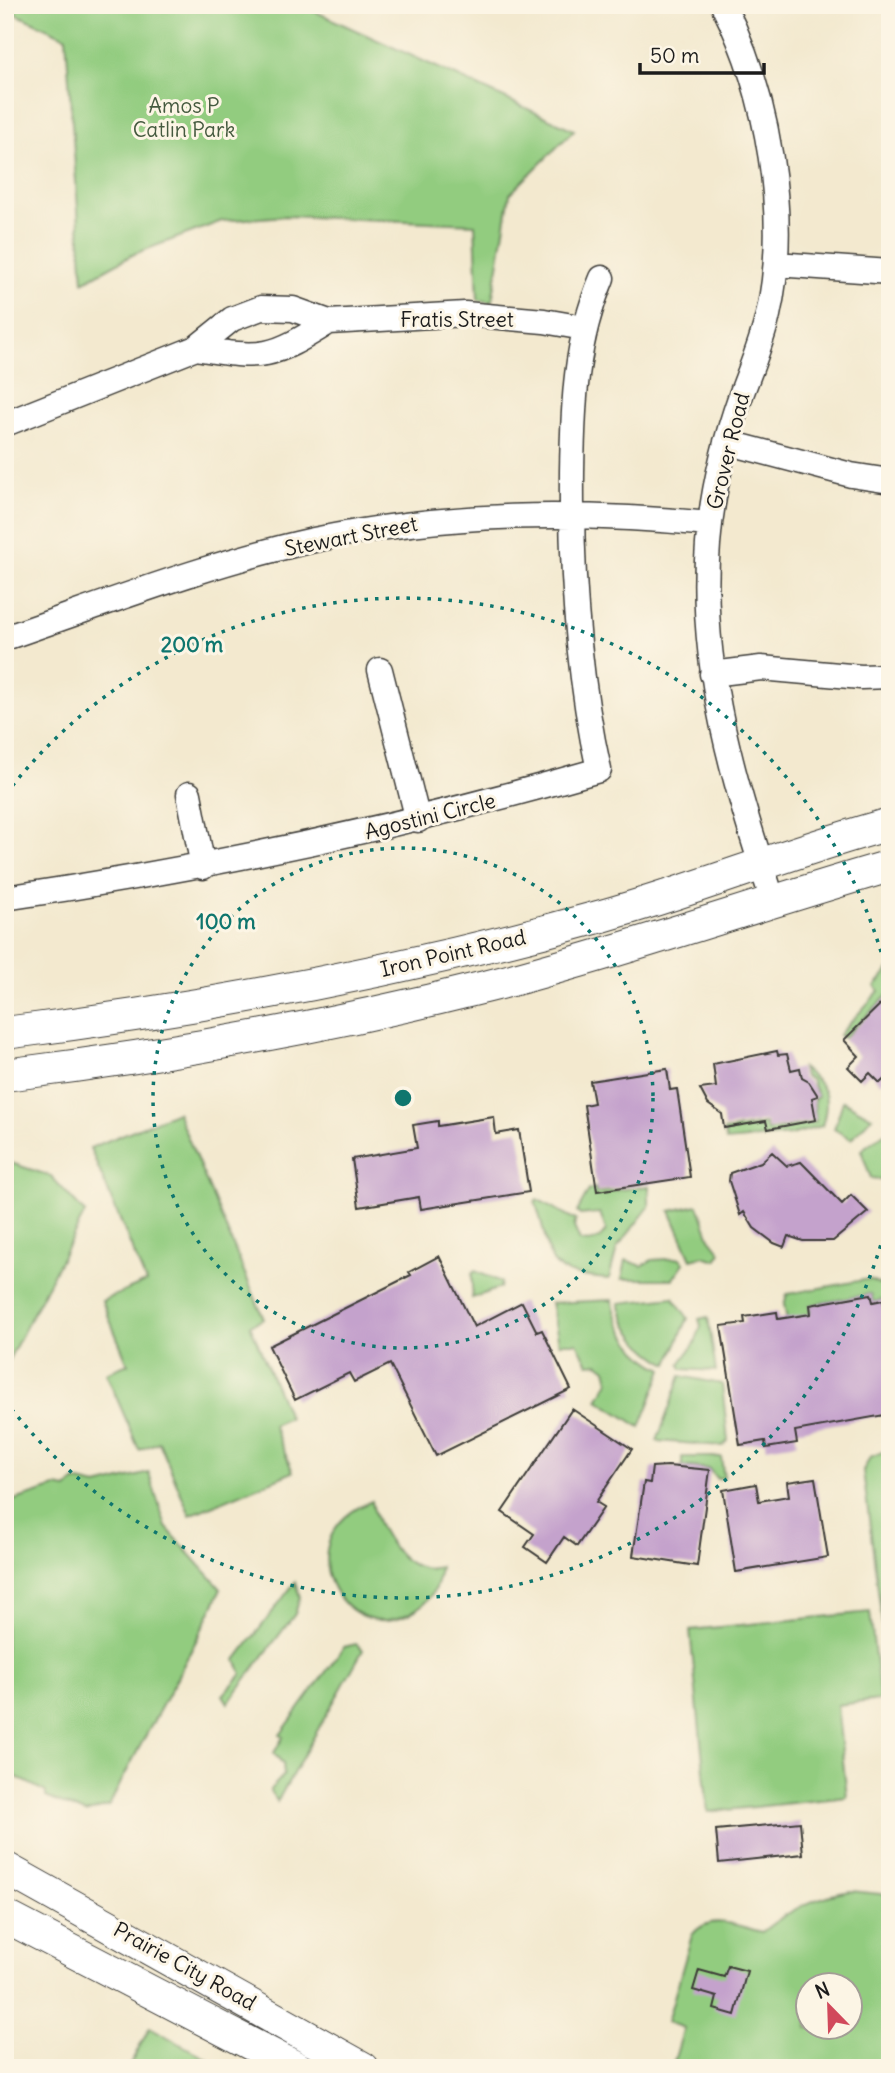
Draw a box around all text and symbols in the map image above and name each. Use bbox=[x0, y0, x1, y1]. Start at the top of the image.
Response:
scale bar bbox=[640, 32, 764, 76]
text: 50 m bbox=[650, 42, 699, 69]
park label: Amos P Catlin Park bbox=[133, 92, 235, 143]
street label: Fratis Street bbox=[400, 306, 514, 333]
street label: Grover Road bbox=[700, 390, 756, 512]
street label: Stewart Street bbox=[282, 510, 420, 562]
text: 200 m bbox=[161, 631, 224, 658]
street label: Agostini Circle bbox=[362, 787, 498, 845]
text: 100 m bbox=[196, 908, 256, 935]
street label: Iron Point Road bbox=[378, 923, 528, 983]
centre of rings bbox=[391, 1086, 415, 1110]
street label: Prairie City Road bbox=[109, 1916, 261, 2016]
north arrow bbox=[794, 1972, 864, 2042]
text: N bbox=[812, 1977, 833, 2004]

